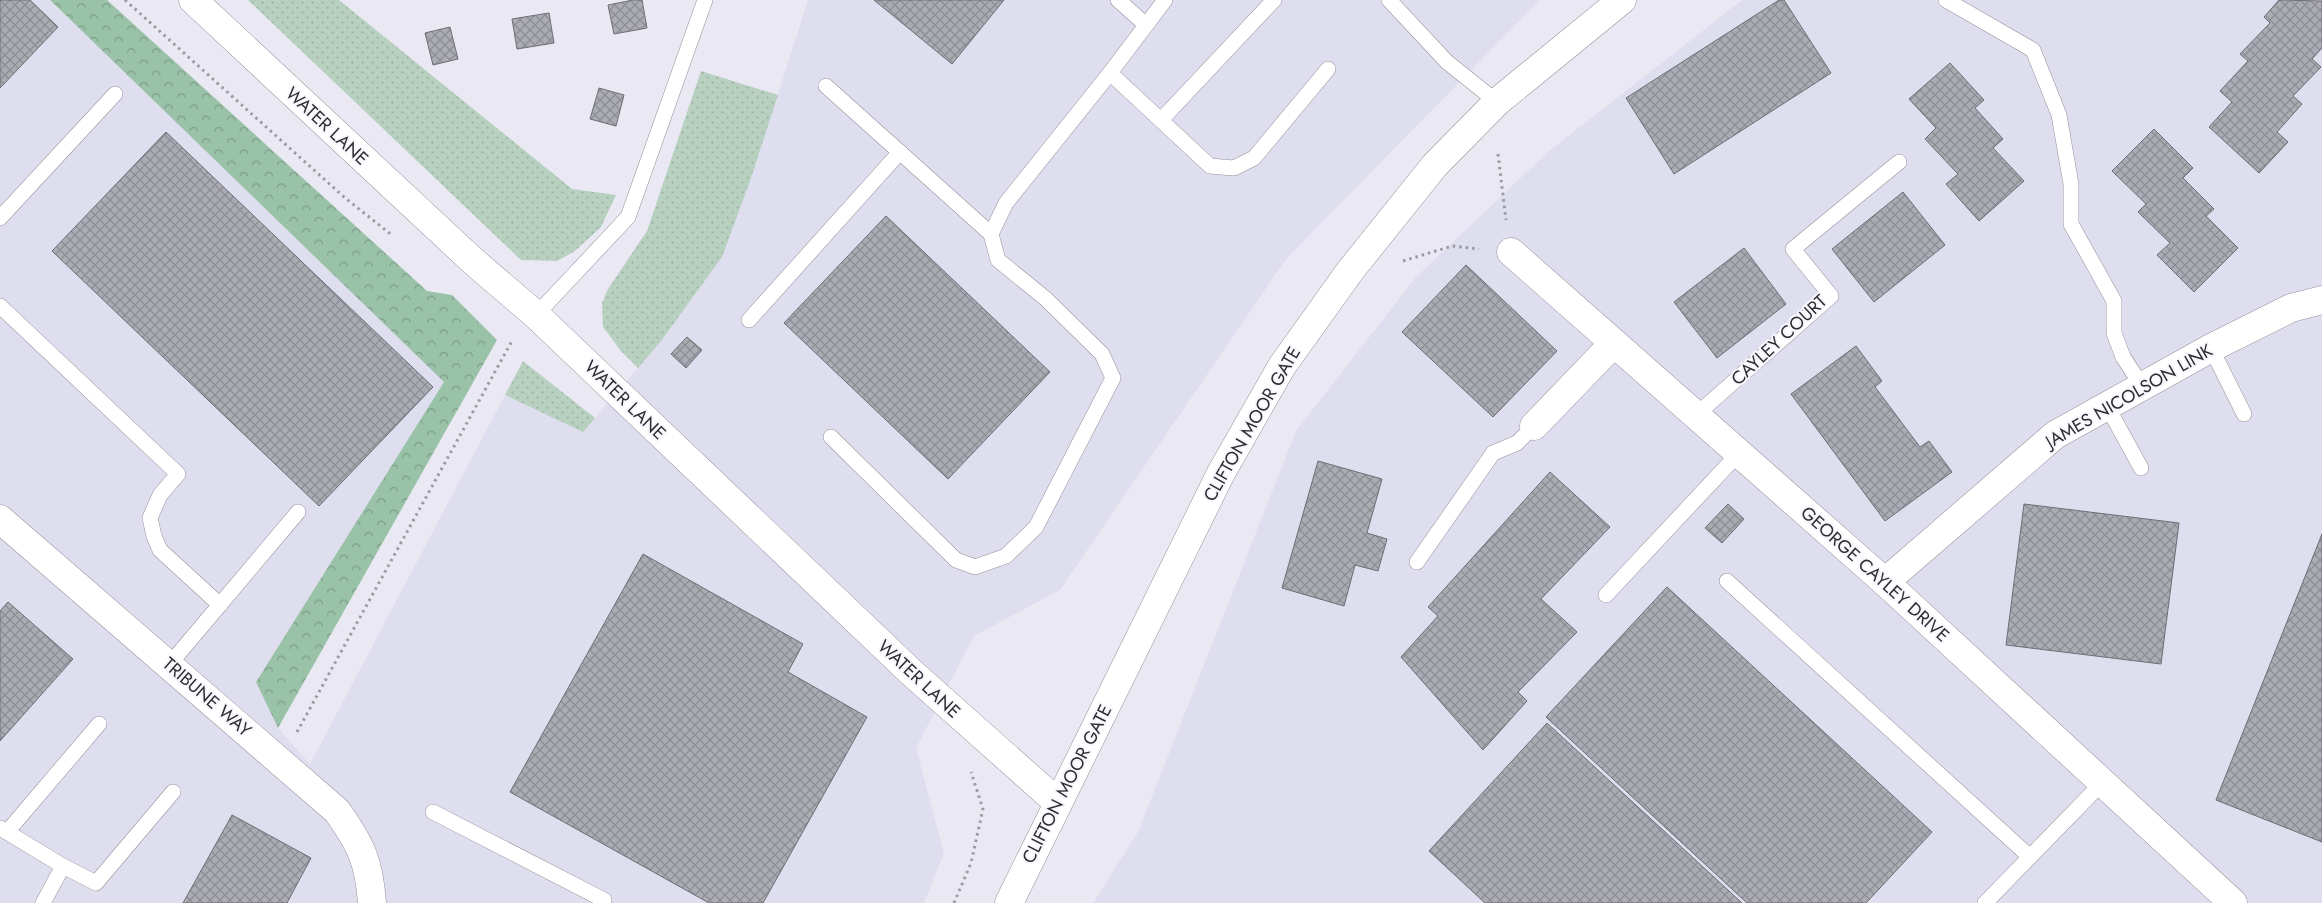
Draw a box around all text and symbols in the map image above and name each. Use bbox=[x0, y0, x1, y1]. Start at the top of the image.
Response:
street label: WATER LANE bbox=[280, 81, 374, 171]
street label: CAYLEY COURT bbox=[1725, 288, 1833, 391]
street label: JAMES NICOLSON LINK bbox=[2039, 337, 2218, 456]
street label: CLIFTON MOOR GATE bbox=[1197, 342, 1307, 506]
street label: WATER LANE bbox=[578, 354, 672, 446]
street label: GEORGE CAYLEY DRIVE bbox=[1795, 500, 1955, 648]
street label: WATER LANE bbox=[872, 634, 966, 724]
street label: TRIBUNE WAY bbox=[157, 651, 258, 744]
street label: CLIFTON MOOR GATE bbox=[1016, 700, 1118, 868]

